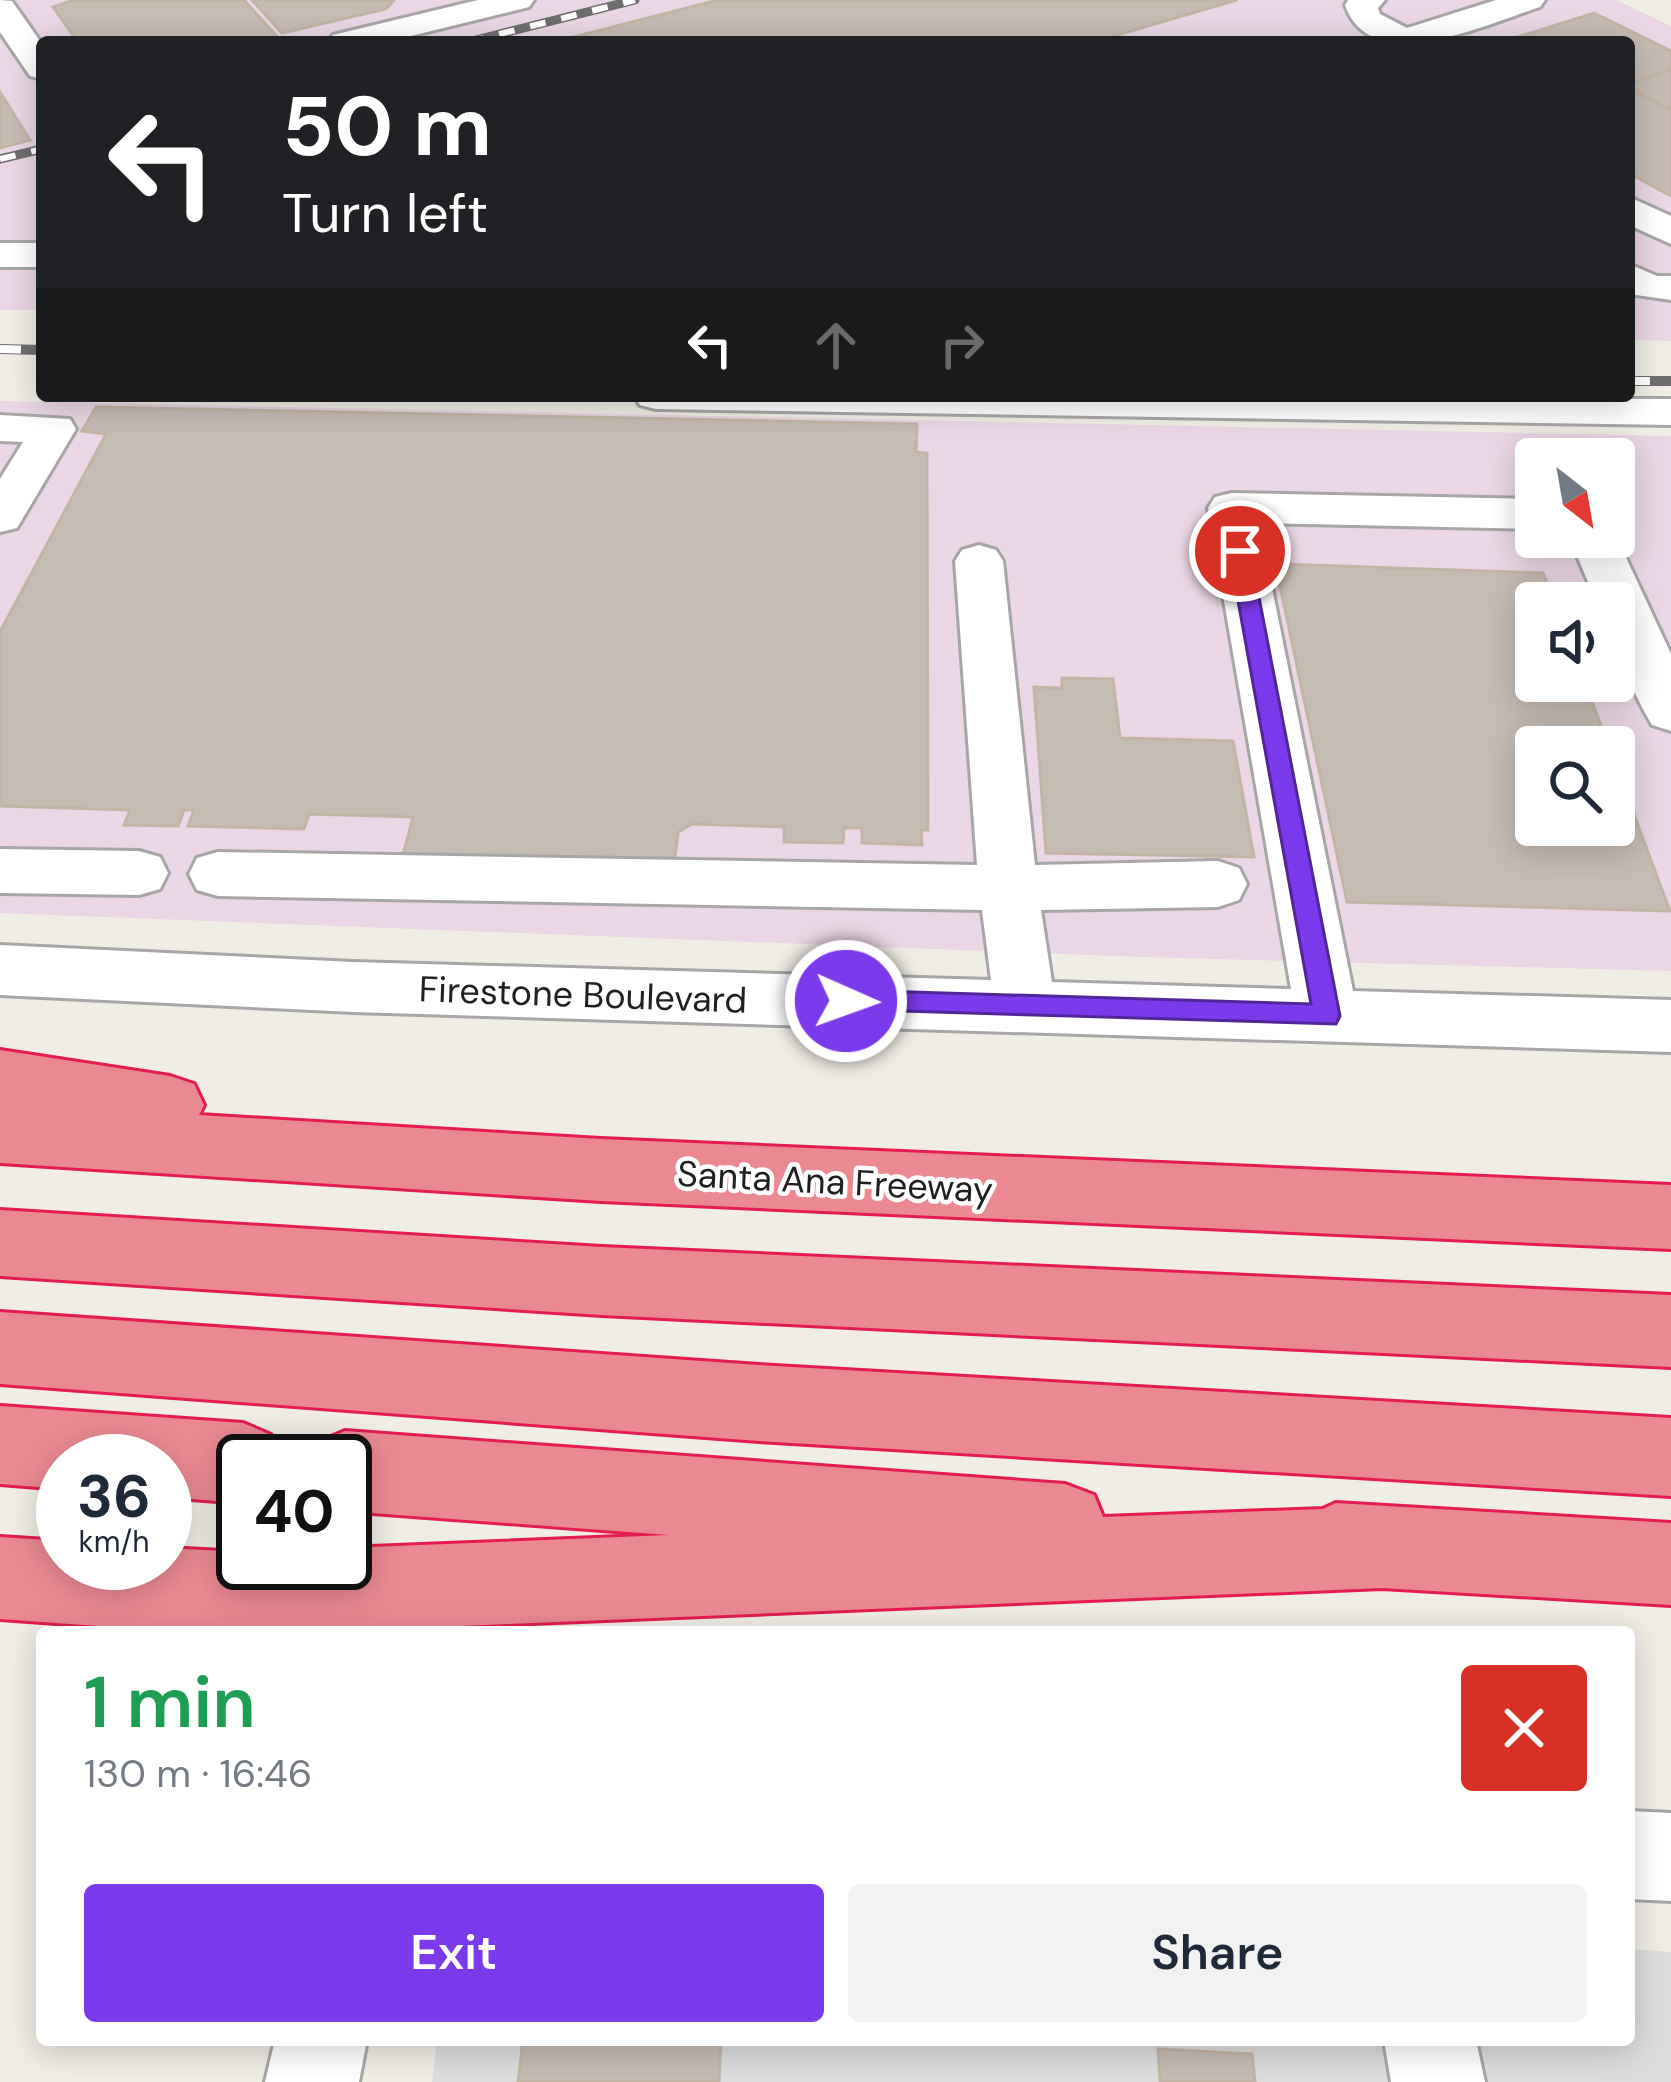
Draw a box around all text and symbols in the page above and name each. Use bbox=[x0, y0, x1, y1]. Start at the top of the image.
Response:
text: 50 m bbox=[282, 72, 492, 181]
icon: left bbox=[84, 84, 240, 240]
text: Turn left bbox=[282, 178, 488, 249]
icon: left bbox=[677, 312, 743, 378]
icon: ahead bbox=[803, 312, 869, 378]
icon: right bbox=[929, 312, 995, 378]
north arrow bbox=[1515, 438, 1635, 558]
map controls bbox=[1515, 438, 1635, 846]
pin bbox=[1189, 500, 1291, 602]
icon: arrive bbox=[1207, 518, 1273, 584]
button: sound bbox=[1515, 582, 1635, 702]
button: search bbox=[1515, 726, 1635, 846]
position arrow bbox=[783, 938, 909, 1064]
street label: Firestone Boulevard bbox=[418, 965, 748, 1024]
street label: Santa Ana Freeway bbox=[676, 1150, 994, 1213]
speed limit sign: 40 bbox=[216, 1434, 372, 1590]
text: 36 bbox=[77, 1457, 151, 1536]
text: km/h bbox=[79, 1522, 149, 1561]
text: 1 min bbox=[84, 1656, 256, 1749]
button: close bbox=[1461, 1665, 1587, 1791]
text: 130 m · 16:46 bbox=[84, 1748, 312, 1799]
button: Exit bbox=[84, 1884, 824, 2022]
button: Share bbox=[848, 1884, 1587, 2022]

